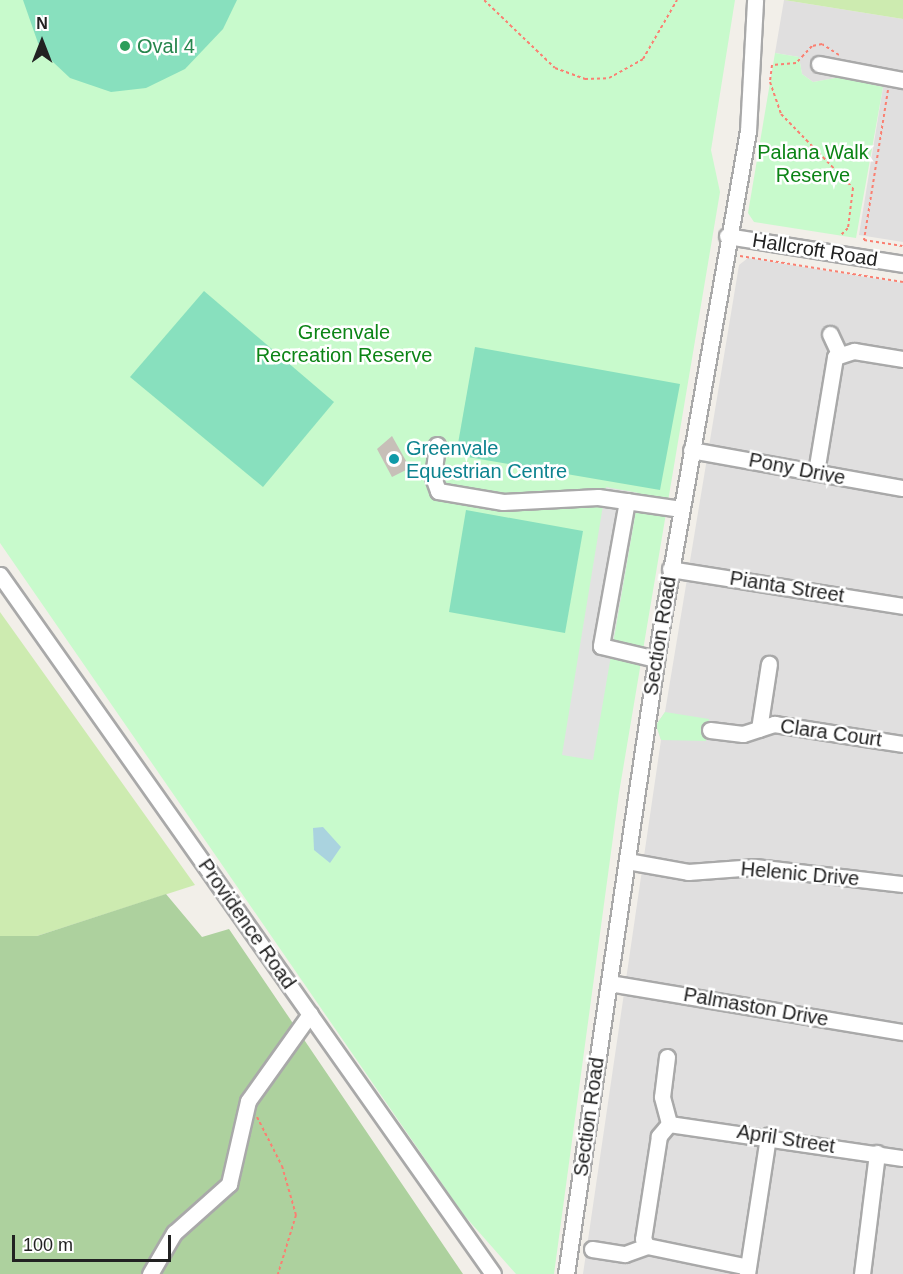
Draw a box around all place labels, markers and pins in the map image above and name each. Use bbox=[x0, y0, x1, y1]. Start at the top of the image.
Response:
place label: Oval 4 bbox=[137, 34, 195, 58]
marker: Oval 4 bbox=[118, 39, 132, 53]
place label: Greenvale Equestrian Centre bbox=[406, 436, 567, 483]
marker: Greenvale Equestrian Centre bbox=[387, 452, 401, 466]

